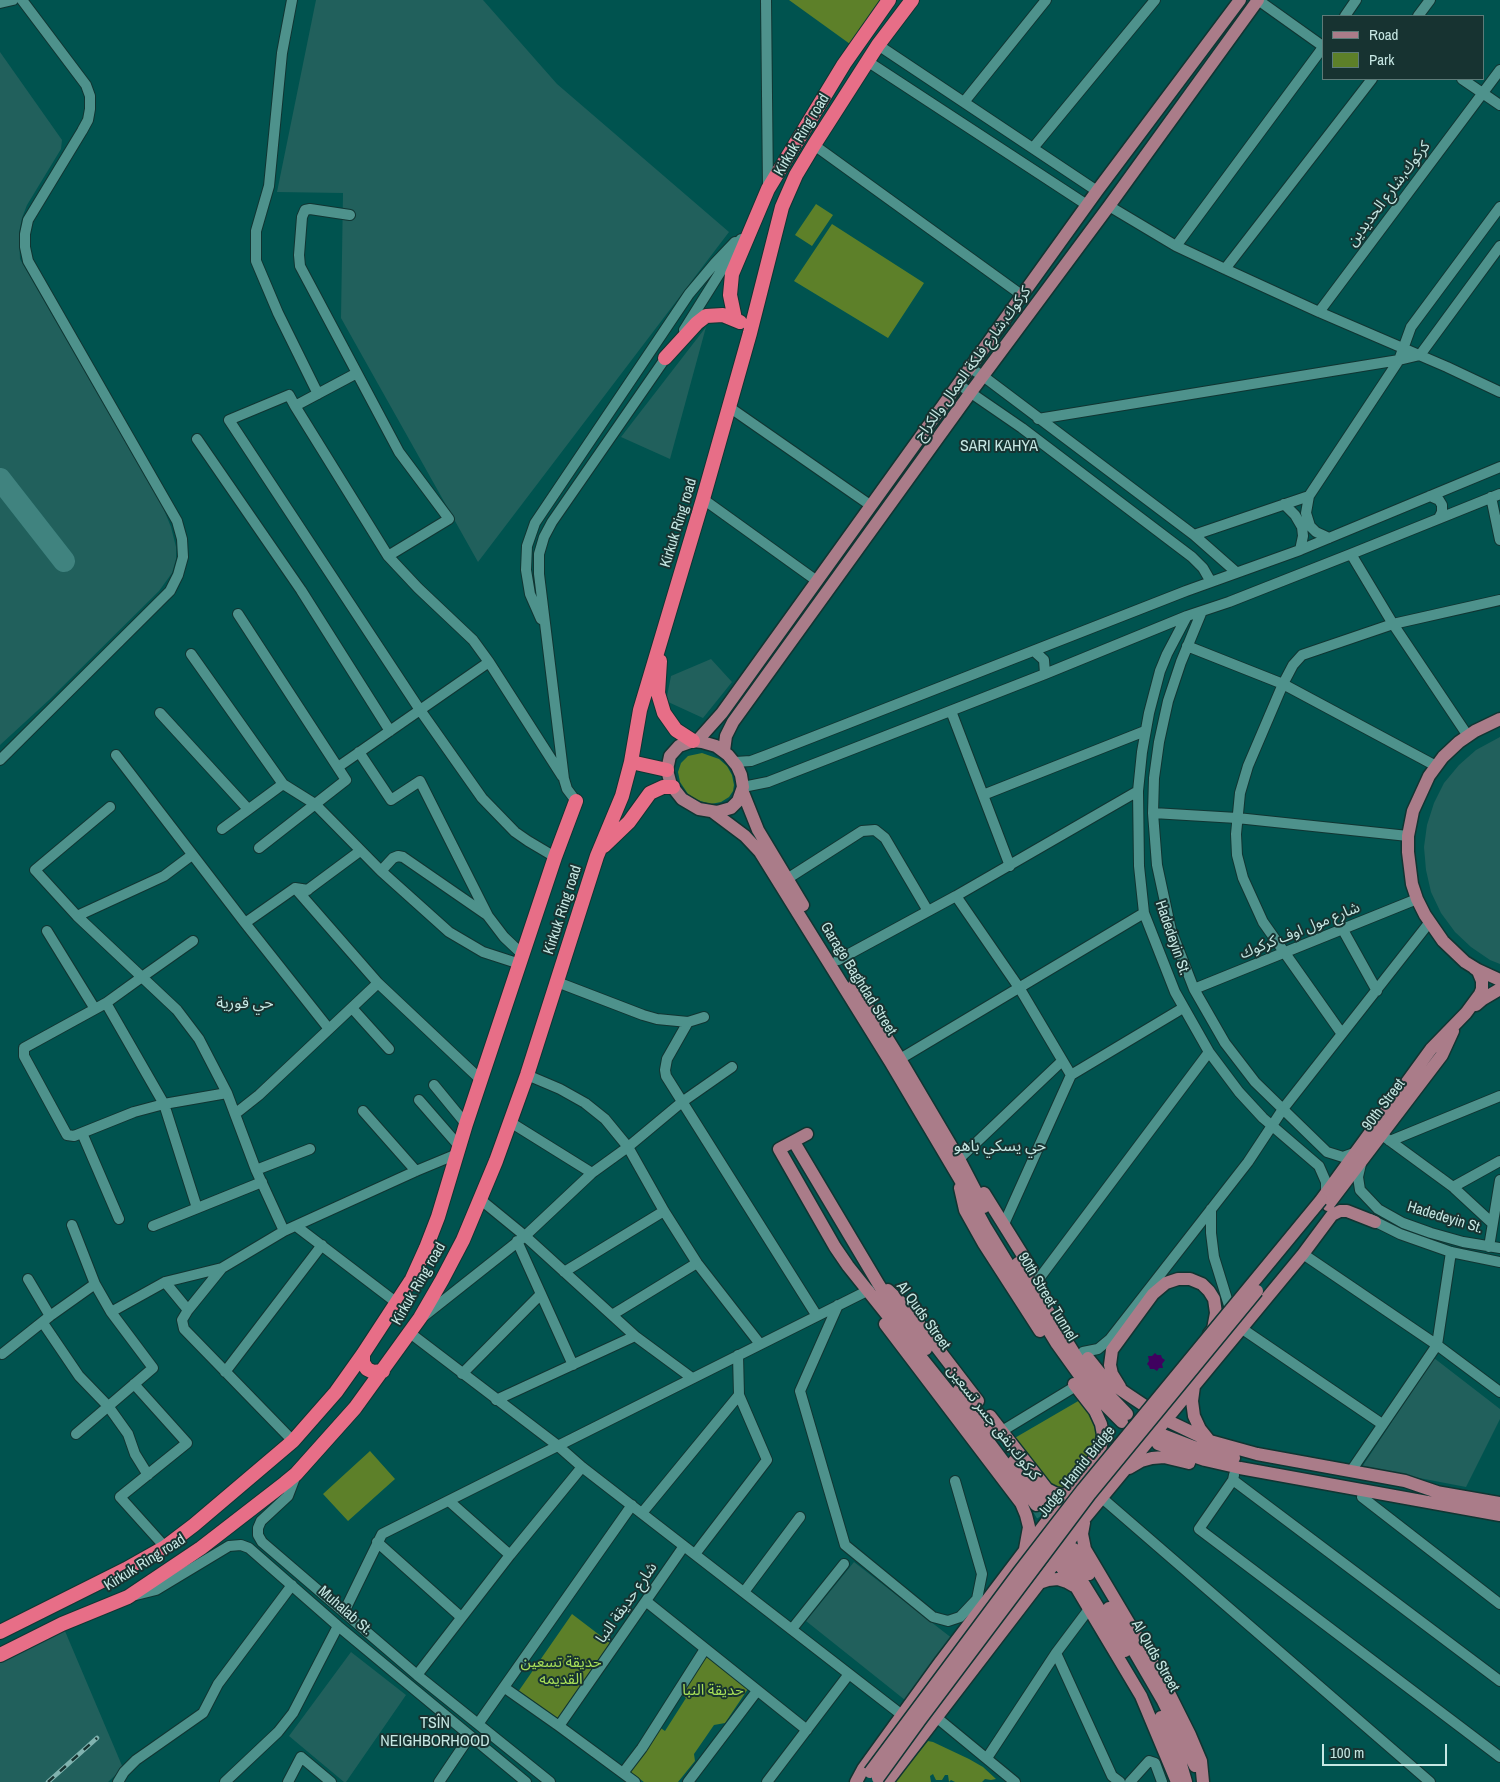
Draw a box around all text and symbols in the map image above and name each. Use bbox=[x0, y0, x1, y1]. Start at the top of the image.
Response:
legend bbox=[1322, 15, 1485, 80]
text: Road bbox=[1369, 24, 1398, 45]
text: Park bbox=[1369, 49, 1394, 70]
street label: Kirkuk Ring road bbox=[771, 91, 833, 179]
street label: كركوك,شارع الحديدين bbox=[1344, 138, 1434, 250]
street label: كركوك,شارع فلكة العمال والكراج bbox=[911, 283, 1035, 445]
district label: SARI KAHYA bbox=[954, 437, 1044, 457]
street label: Kirkuk Ring road bbox=[657, 476, 701, 570]
street label: Kirkuk Ring road bbox=[540, 863, 586, 957]
street label: Hadedeyin St. bbox=[1151, 898, 1193, 978]
street label: شارع مول اوف كركوك bbox=[1237, 899, 1363, 963]
street label: Garage Baghdad Street bbox=[816, 919, 900, 1039]
district label: حي قورية bbox=[216, 994, 274, 1014]
street label: 90th Street bbox=[1359, 1076, 1409, 1134]
district label: حي يسكي باهو bbox=[954, 1137, 1046, 1157]
street label: Hadedeyin St. bbox=[1405, 1198, 1485, 1238]
street label: Kirkuk Ring road bbox=[388, 1240, 450, 1328]
street label: 90th Street Tunnel bbox=[1013, 1249, 1081, 1345]
street label: Al Quds Street bbox=[892, 1278, 954, 1354]
street label: كركوك,نفق جسر تسعين bbox=[943, 1362, 1043, 1484]
street label: Judge Hamid Bridge bbox=[1035, 1422, 1119, 1522]
street label: Kirkuk Ring road bbox=[101, 1531, 189, 1595]
street label: شارع حديقة النبا bbox=[593, 1559, 661, 1647]
street label: Muhalab St. bbox=[314, 1583, 376, 1639]
street label: Al Quds Street bbox=[1127, 1617, 1183, 1695]
park label: حديقة تسعين القديمه bbox=[520, 1654, 602, 1689]
park label: حديقة النبا bbox=[682, 1682, 744, 1700]
district label: TSÎN NEIGHBORHOOD bbox=[373, 1714, 497, 1752]
scale bar bbox=[1325, 1734, 1450, 1766]
text: 100 m bbox=[1330, 1742, 1364, 1763]

